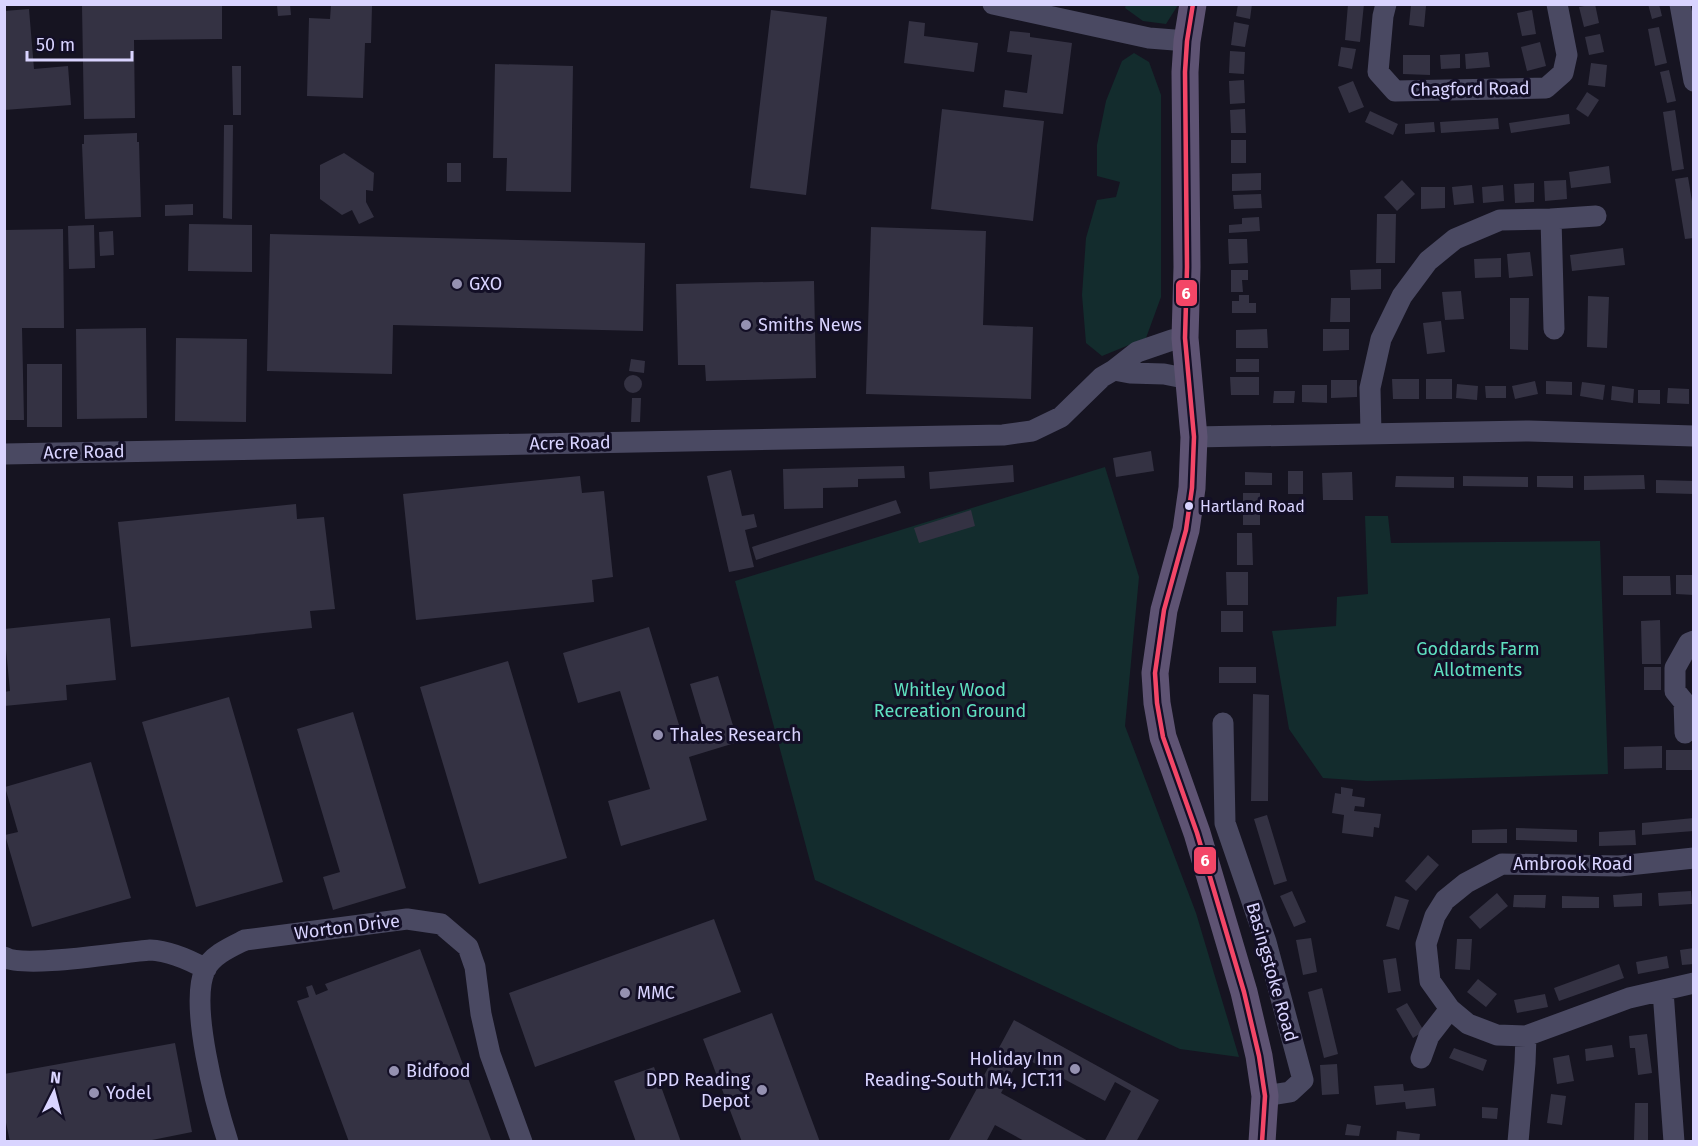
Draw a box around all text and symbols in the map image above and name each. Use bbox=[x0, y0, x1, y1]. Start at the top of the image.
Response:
scale bar bbox=[27, 24, 132, 62]
text: 50 m bbox=[36, 34, 75, 56]
street label: Chagford Road bbox=[1410, 77, 1530, 101]
place label: GXO bbox=[469, 273, 502, 295]
marker: GXO bbox=[450, 277, 464, 291]
line badge: 6 bbox=[1175, 279, 1198, 307]
text: 6 bbox=[1181, 284, 1191, 303]
place label: Smiths News bbox=[758, 314, 862, 336]
marker: Smiths News bbox=[739, 318, 753, 332]
street label: Acre Road bbox=[529, 431, 611, 455]
street label: Acre Road bbox=[43, 440, 125, 464]
place label: Hartland Road bbox=[1200, 497, 1305, 516]
marker: Hartland Road bbox=[1183, 500, 1195, 512]
park label: Goddards Farm Allotments bbox=[1416, 638, 1540, 681]
park label: Whitley Wood Recreation Ground bbox=[874, 679, 1026, 722]
place label: Thales Research bbox=[670, 724, 801, 746]
marker: Thales Research bbox=[651, 728, 665, 742]
line badge: 6 bbox=[1193, 846, 1217, 875]
text: 6 bbox=[1200, 851, 1210, 870]
street label: Ambrook Road bbox=[1513, 853, 1633, 875]
street label: Basingstoke Road bbox=[1242, 900, 1302, 1044]
street label: Worton Drive bbox=[293, 910, 401, 944]
place label: MMC bbox=[637, 982, 675, 1004]
marker: MMC bbox=[618, 986, 632, 1000]
place label: Holiday Inn Reading-South M4, JCT.11 bbox=[864, 1048, 1063, 1091]
place label: Bidfood bbox=[406, 1060, 470, 1082]
north arrow bbox=[24, 1062, 84, 1122]
marker: Holiday Inn Reading-South M4, JCT.11 bbox=[1068, 1062, 1082, 1076]
marker: Bidfood bbox=[387, 1064, 401, 1078]
text: N bbox=[49, 1068, 62, 1088]
place label: DPD Reading Depot bbox=[646, 1069, 751, 1112]
place label: Yodel bbox=[106, 1082, 151, 1104]
marker: DPD Reading Depot bbox=[755, 1083, 769, 1097]
marker: Yodel bbox=[87, 1086, 101, 1100]

